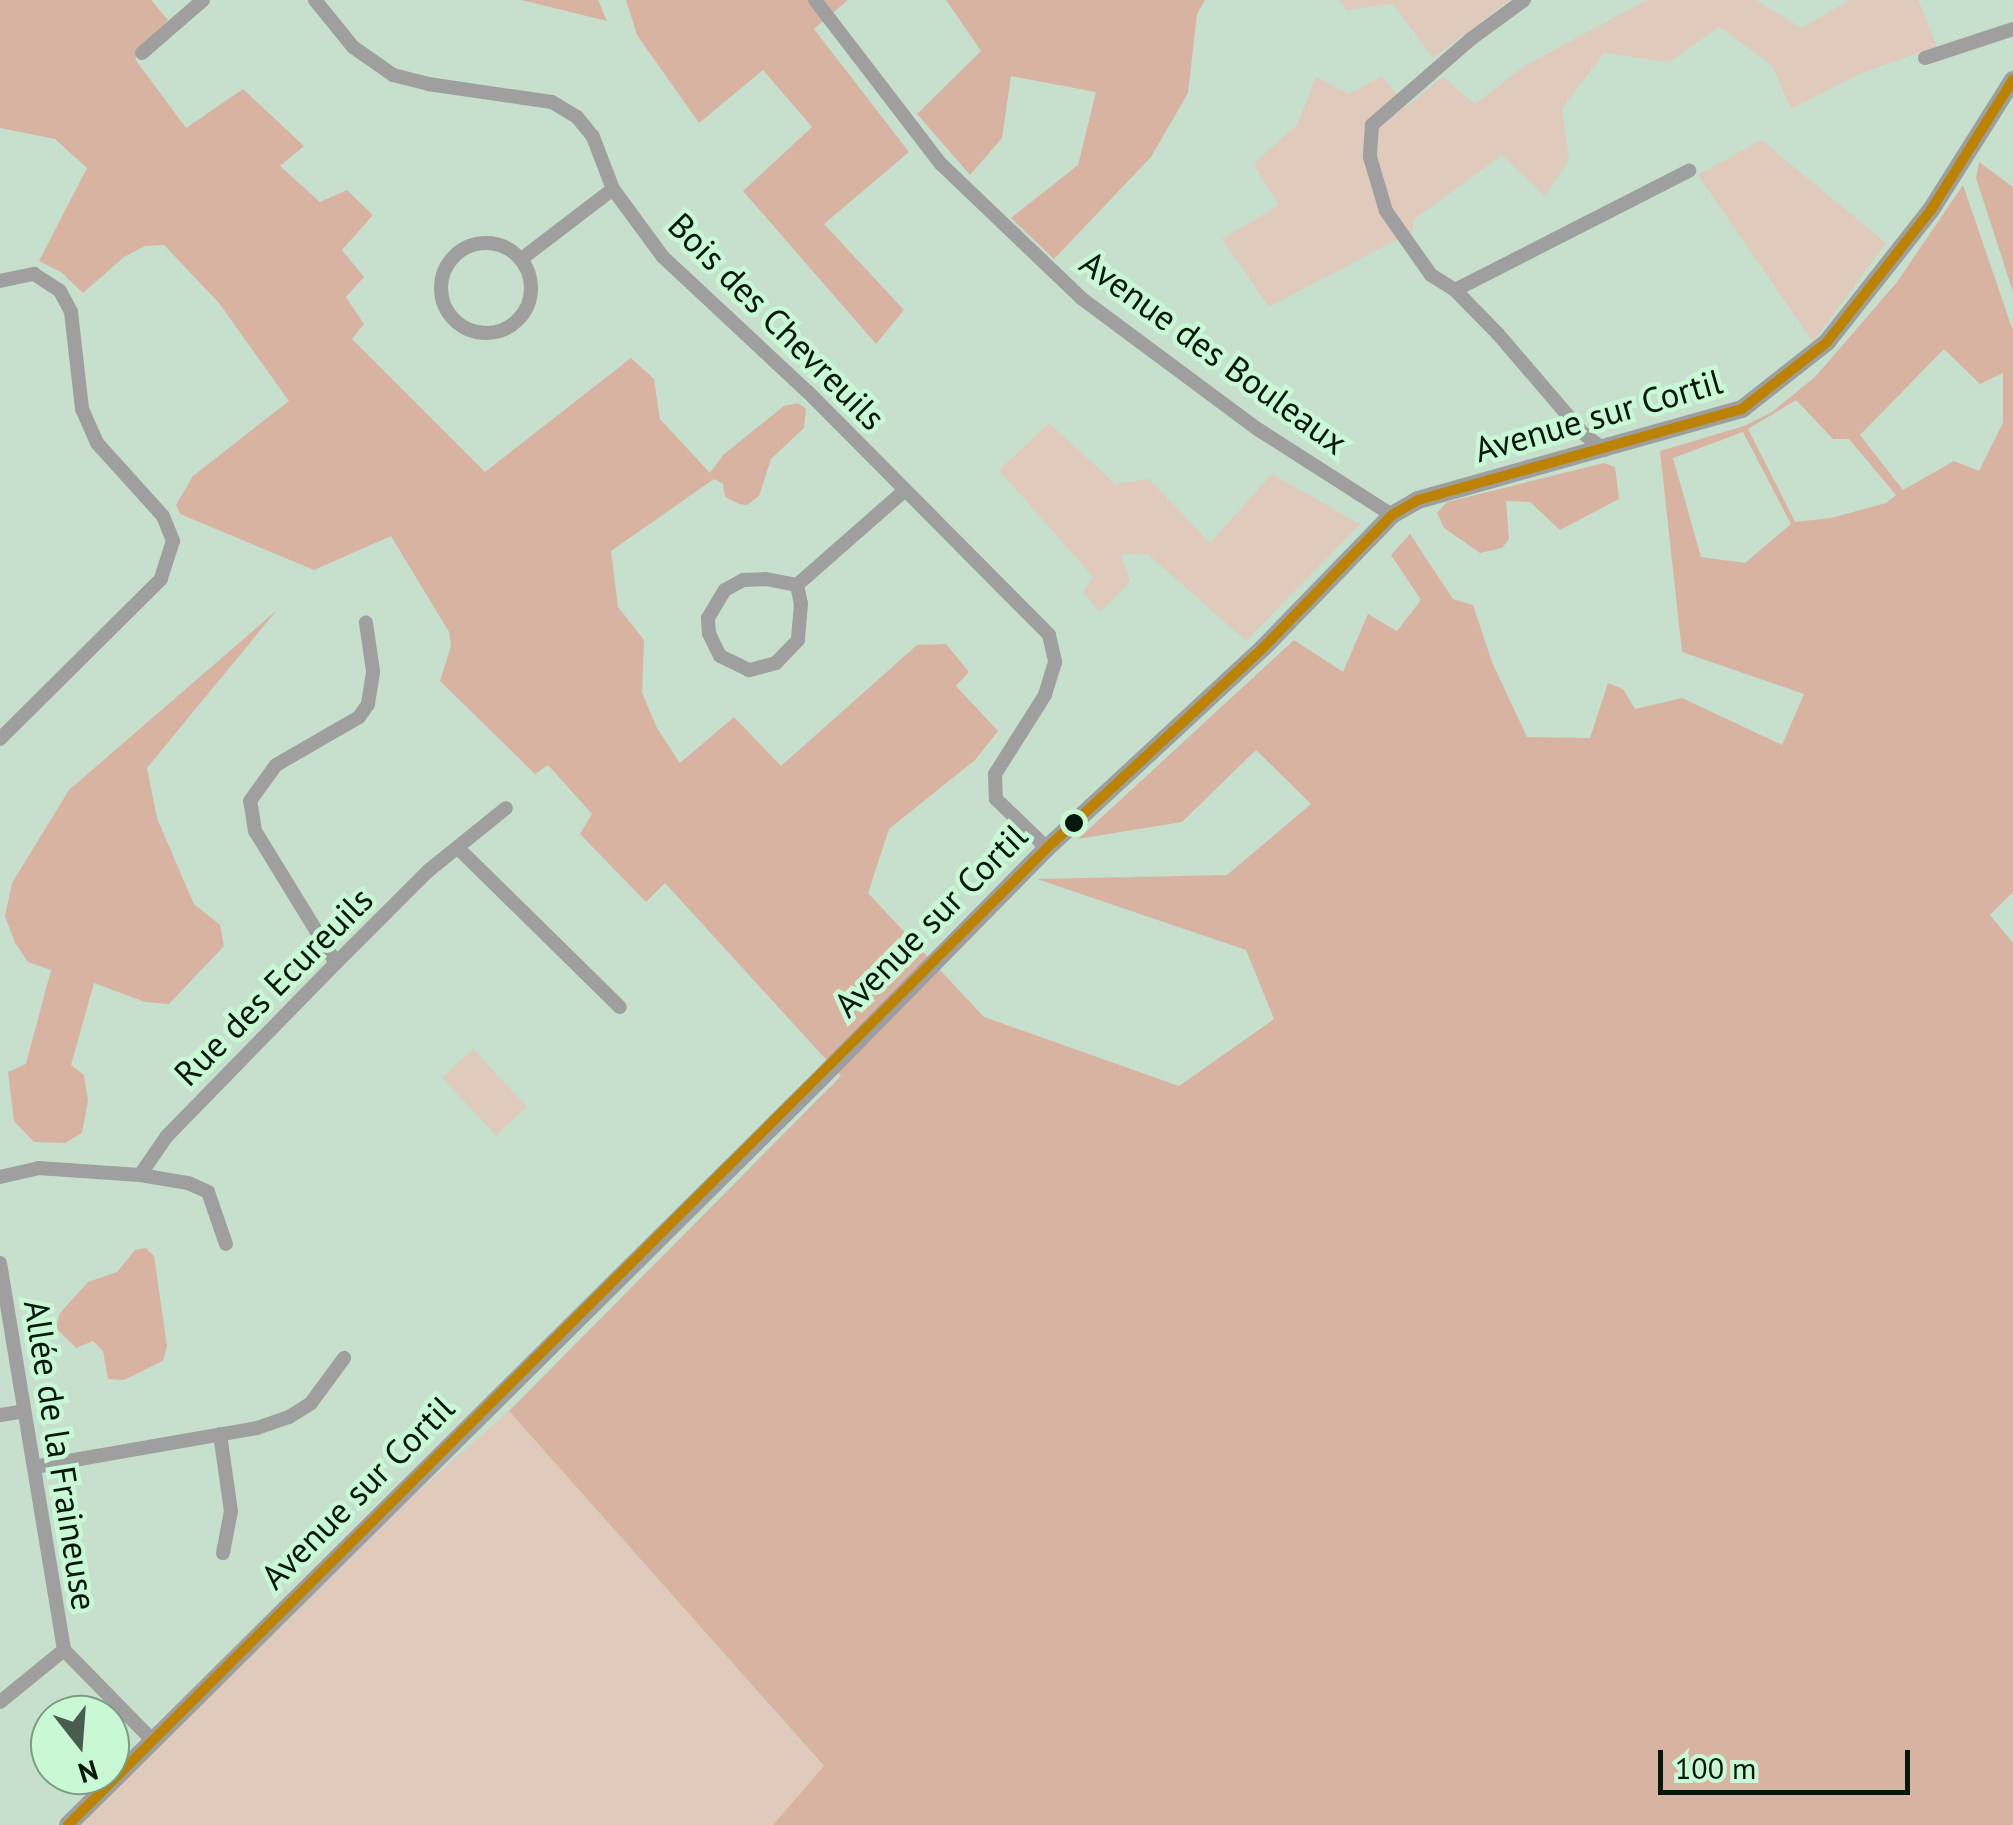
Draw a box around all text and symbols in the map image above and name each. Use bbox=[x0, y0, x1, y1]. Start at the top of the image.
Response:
street label: Bois des Chevreuils bbox=[660, 204, 894, 438]
street label: Avenue des Bouleaux bbox=[1072, 241, 1356, 463]
street label: Avenue sur Cortil bbox=[1469, 360, 1727, 470]
unlabelled marker bbox=[1064, 813, 1084, 833]
street label: Avenue sur Cortil bbox=[825, 815, 1035, 1025]
street label: Rue des Ecureuils bbox=[165, 878, 381, 1094]
street label: Allée de la Fraineuse bbox=[16, 1297, 106, 1613]
street label: Avenue sur Cortil bbox=[252, 1387, 462, 1597]
north arrow bbox=[30, 1695, 130, 1795]
scale bar bbox=[1663, 1730, 1916, 1792]
text: 100 m bbox=[1675, 1748, 1756, 1787]
text: N bbox=[74, 1752, 103, 1793]

